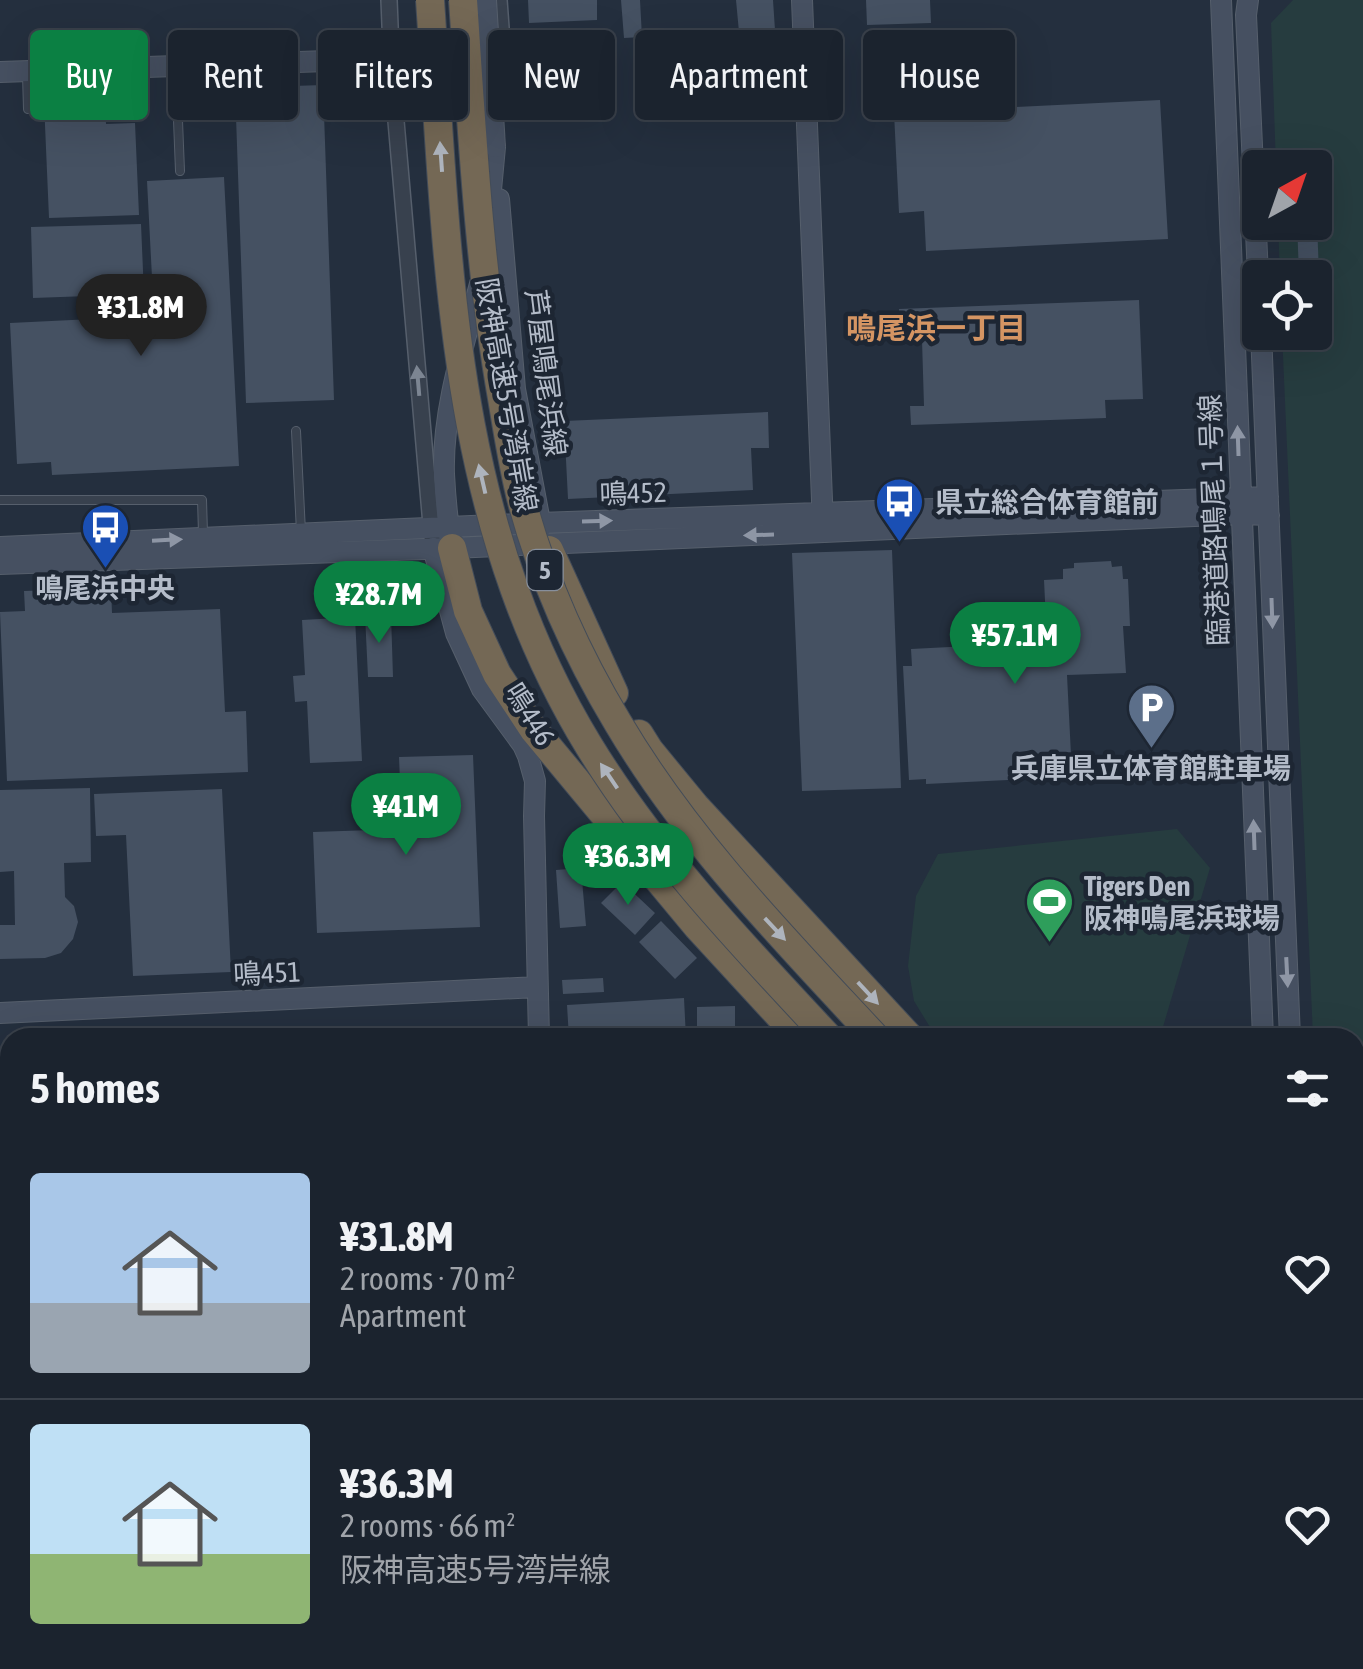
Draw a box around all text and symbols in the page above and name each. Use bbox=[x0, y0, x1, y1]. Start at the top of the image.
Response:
chip: Buy bbox=[30, 30, 148, 120]
chip: Rent bbox=[168, 30, 298, 120]
chip: Filters bbox=[318, 30, 468, 120]
chip: New bbox=[488, 30, 615, 120]
chip: Apartment bbox=[635, 30, 843, 120]
chip: House bbox=[863, 30, 1015, 120]
one-way arrow bbox=[432, 141, 448, 173]
north arrow bbox=[1242, 150, 1332, 240]
map controls bbox=[1242, 150, 1332, 350]
button: locate bbox=[1242, 260, 1332, 350]
pin: ¥31.8M bbox=[60, 274, 222, 359]
street label: 阪神高速5号湾岸線 bbox=[471, 275, 543, 515]
text: ¥31.8M bbox=[98, 288, 184, 325]
street label: 芦屋鳴尾浜線 bbox=[520, 288, 572, 458]
district label: 鳴尾浜一丁目 bbox=[846, 311, 1026, 345]
one-way arrow bbox=[410, 365, 426, 397]
street label: 臨港道路鳴尾１号線 bbox=[1194, 394, 1234, 646]
one-way arrow bbox=[1230, 424, 1246, 456]
one-way arrow bbox=[474, 463, 489, 494]
street label: 鳴452 bbox=[599, 476, 667, 510]
bus stop icon: 県立総合体育館前 bbox=[874, 476, 926, 544]
place label: 県立総合体育館前 bbox=[935, 486, 1159, 518]
bus stop icon: 鳴尾浜中央 bbox=[79, 502, 131, 570]
one-way arrow bbox=[581, 513, 613, 529]
one-way arrow bbox=[743, 527, 775, 543]
one-way arrow bbox=[152, 531, 184, 547]
road number: 5 bbox=[528, 550, 562, 590]
pin: ¥28.7M bbox=[298, 561, 460, 646]
place label: 鳴尾浜中央 bbox=[35, 572, 175, 604]
text: ¥28.7M bbox=[336, 575, 422, 612]
one-way arrow bbox=[1265, 597, 1281, 629]
pin: ¥57.1M bbox=[934, 602, 1096, 687]
text: ¥57.1M bbox=[972, 616, 1058, 653]
street label: 鳴446 bbox=[499, 677, 561, 751]
parking icon: 兵庫県立体育館駐車場 bbox=[1125, 682, 1177, 750]
place label: 兵庫県立体育館駐車場 bbox=[1011, 752, 1291, 784]
one-way arrow bbox=[600, 762, 619, 790]
pin: ¥41M bbox=[347, 773, 465, 858]
text: ¥41M bbox=[373, 787, 439, 824]
one-way arrow bbox=[1246, 819, 1262, 851]
pin: ¥36.3M bbox=[547, 823, 709, 908]
text: ¥36.3M bbox=[585, 837, 671, 874]
place label: Tigers Den 阪神鳴尾浜球場 bbox=[1084, 870, 1280, 934]
sports icon: Tigers Den 阪神鳴尾浜球場 bbox=[1023, 876, 1075, 944]
one-way arrow bbox=[764, 916, 786, 941]
street label: 鳴451 bbox=[232, 955, 302, 991]
one-way arrow bbox=[1279, 957, 1295, 989]
one-way arrow bbox=[856, 980, 879, 1004]
icon: filters bbox=[1280, 1061, 1335, 1116]
text: 5 homes bbox=[30, 1064, 160, 1112]
text: ¥31.8M bbox=[340, 1212, 454, 1260]
icon: home bbox=[110, 1213, 230, 1333]
icon: heart bbox=[1280, 1246, 1335, 1301]
text: 2 rooms · 70 m² bbox=[340, 1260, 515, 1297]
text: Apartment bbox=[340, 1297, 466, 1334]
text: ¥36.3M bbox=[340, 1459, 454, 1507]
icon: home bbox=[110, 1464, 230, 1584]
icon: heart bbox=[1280, 1497, 1335, 1552]
text: 2 rooms · 66 m² bbox=[340, 1507, 515, 1544]
text: 阪神高速5号湾岸線 bbox=[340, 1551, 611, 1588]

